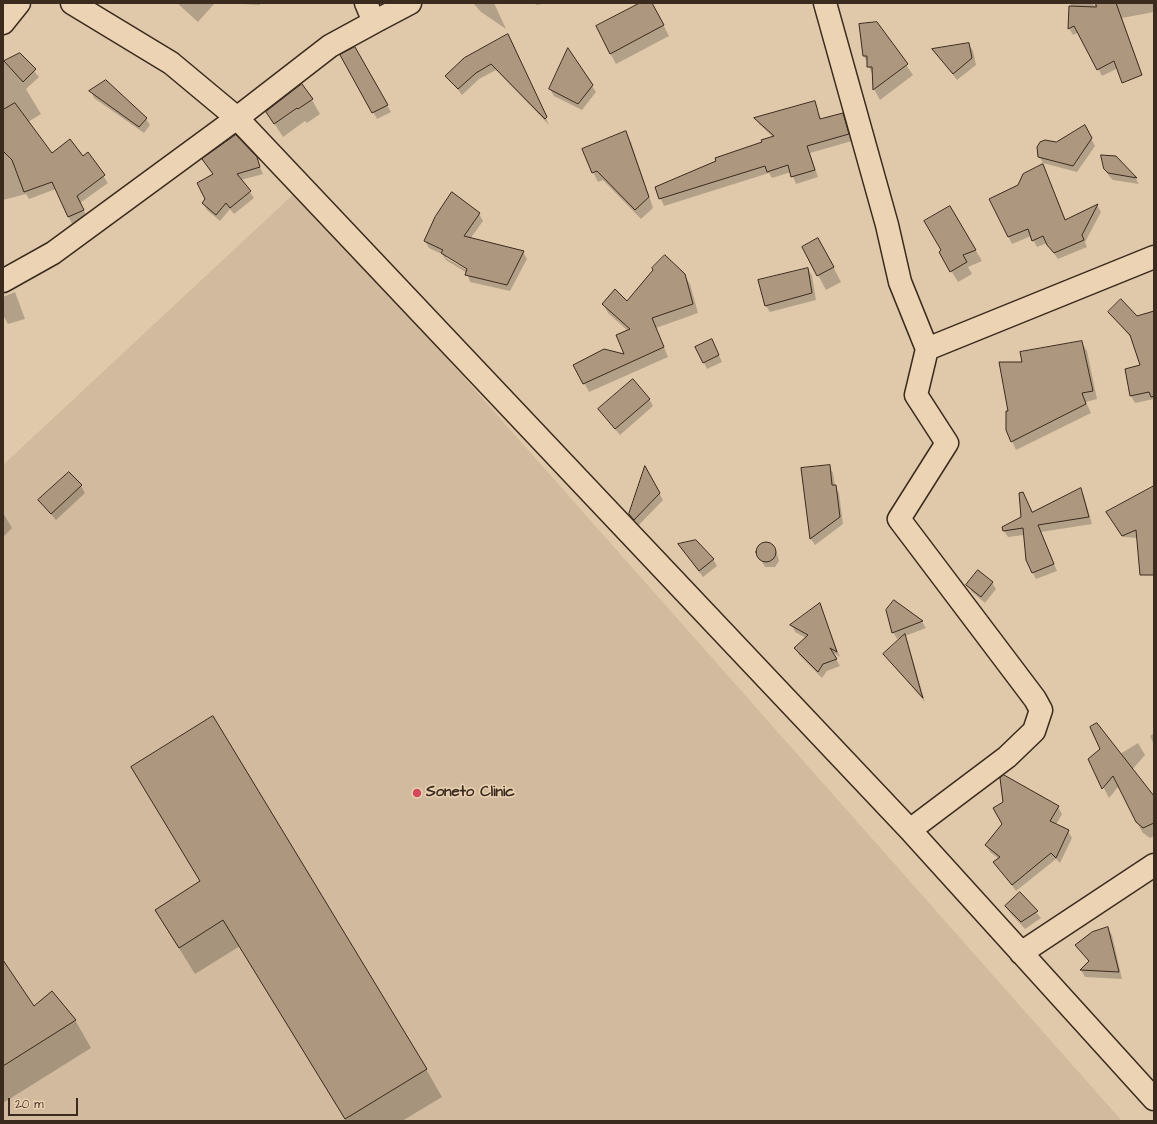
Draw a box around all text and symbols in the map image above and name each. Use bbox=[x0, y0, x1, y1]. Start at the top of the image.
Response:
place label: Soneto Clinic bbox=[426, 784, 515, 802]
marker: Soneto Clinic bbox=[411, 787, 423, 799]
scale bar bbox=[10, 1090, 80, 1116]
text: 20 m bbox=[15, 1096, 44, 1113]

